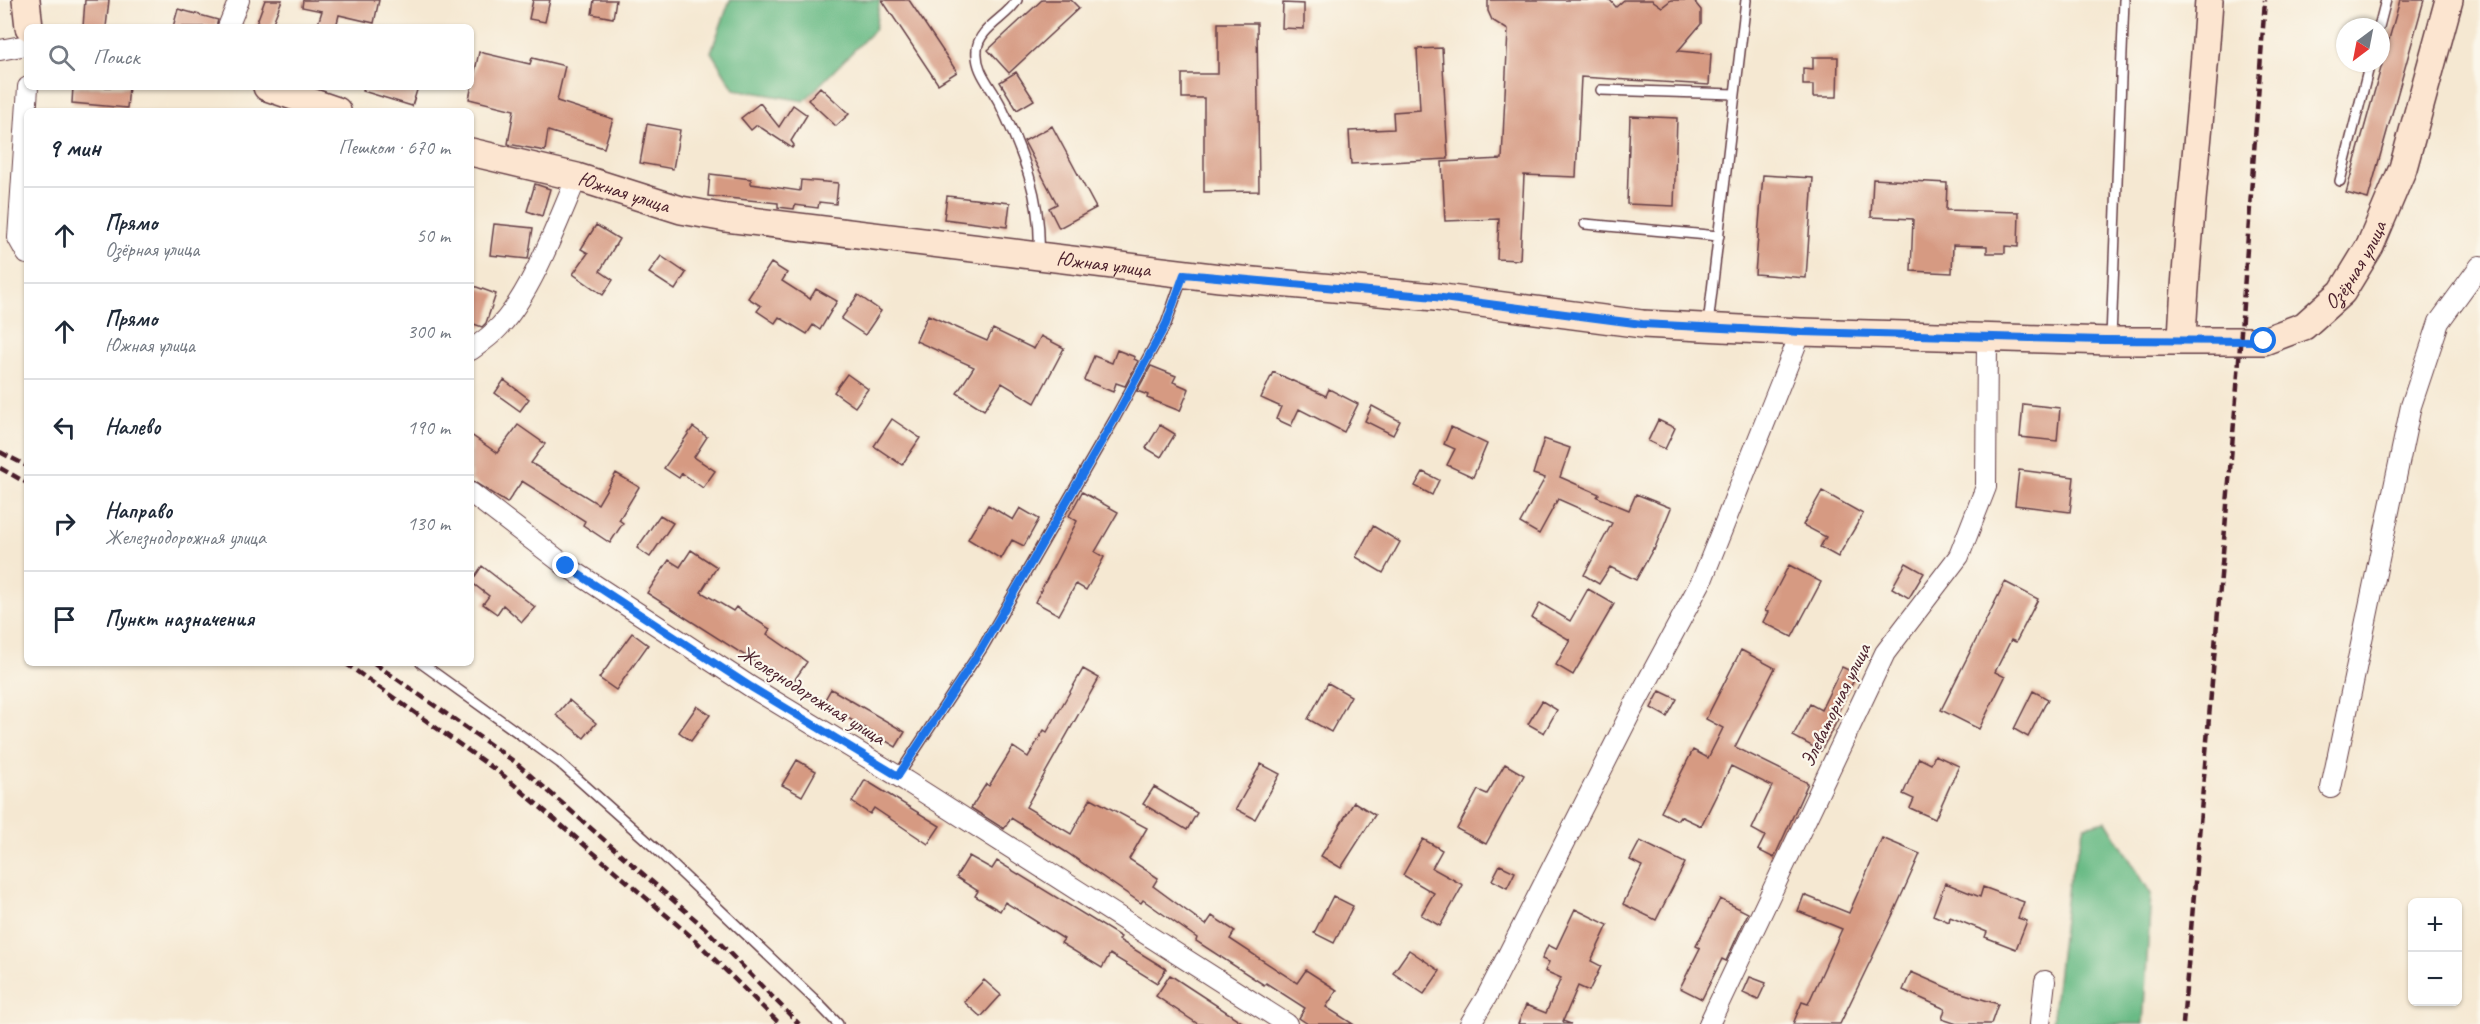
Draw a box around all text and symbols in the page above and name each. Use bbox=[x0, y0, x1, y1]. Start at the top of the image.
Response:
north arrow bbox=[2336, 18, 2390, 72]
search box bbox=[24, 24, 474, 90]
icon: search bbox=[45, 41, 78, 74]
text: Поиск bbox=[93, 43, 139, 71]
text: 9 мин bbox=[48, 131, 101, 164]
text: Пешком · 670 m bbox=[338, 135, 450, 160]
street label: Южная улица bbox=[575, 165, 674, 219]
text: Прямо bbox=[105, 209, 157, 237]
street label: Озёрная улица bbox=[2319, 216, 2393, 315]
icon: ahead bbox=[48, 219, 81, 252]
text: 50 m bbox=[416, 223, 450, 248]
text: Озёрная улица bbox=[105, 237, 199, 262]
street label: Южная улица bbox=[1055, 245, 1154, 283]
text: Прямо bbox=[105, 305, 157, 333]
icon: ahead bbox=[48, 315, 81, 348]
text: 300 m bbox=[407, 319, 450, 344]
route start bbox=[2250, 327, 2276, 353]
text: Южная улица bbox=[105, 333, 195, 358]
icon: left bbox=[48, 411, 81, 444]
text: Налево bbox=[105, 413, 161, 441]
text: 190 m bbox=[407, 415, 450, 440]
text: Направо bbox=[105, 497, 172, 525]
icon: right bbox=[48, 507, 81, 540]
text: 130 m bbox=[407, 511, 450, 536]
text: Железнодорожная улица bbox=[105, 525, 266, 550]
route end bbox=[552, 552, 578, 578]
icon: arrive bbox=[48, 603, 81, 636]
text: Пункт назначения bbox=[105, 605, 254, 633]
street label: Элеваторная улица bbox=[1794, 638, 1877, 771]
street label: Железнодорожная улица bbox=[733, 639, 892, 752]
map controls bbox=[2408, 898, 2462, 1006]
button: + bbox=[2408, 898, 2462, 952]
button: − bbox=[2408, 952, 2462, 1006]

